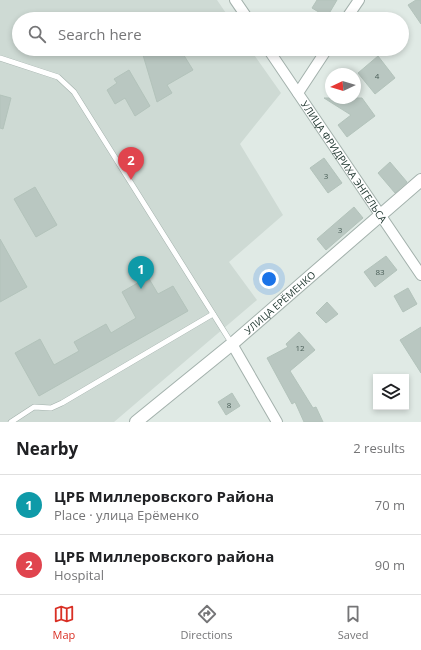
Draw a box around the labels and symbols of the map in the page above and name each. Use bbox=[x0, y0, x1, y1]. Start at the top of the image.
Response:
north arrow bbox=[325, 68, 361, 104]
house number: 4 bbox=[375, 70, 380, 81]
street label: УЛИЦА ФРИДРИХА ЭНГЕЛЬСА bbox=[298, 98, 391, 226]
pin: 2 bbox=[118, 147, 144, 180]
house number: 3 bbox=[324, 170, 329, 181]
house number: 3 bbox=[338, 224, 343, 235]
pin: 1 bbox=[128, 256, 154, 289]
house number: 83 bbox=[375, 266, 385, 277]
street label: УЛИЦА ЕРЁМЕНКО bbox=[241, 268, 319, 337]
your location bbox=[259, 269, 279, 289]
house number: 12 bbox=[295, 342, 305, 353]
house number: 8 bbox=[227, 399, 232, 410]

